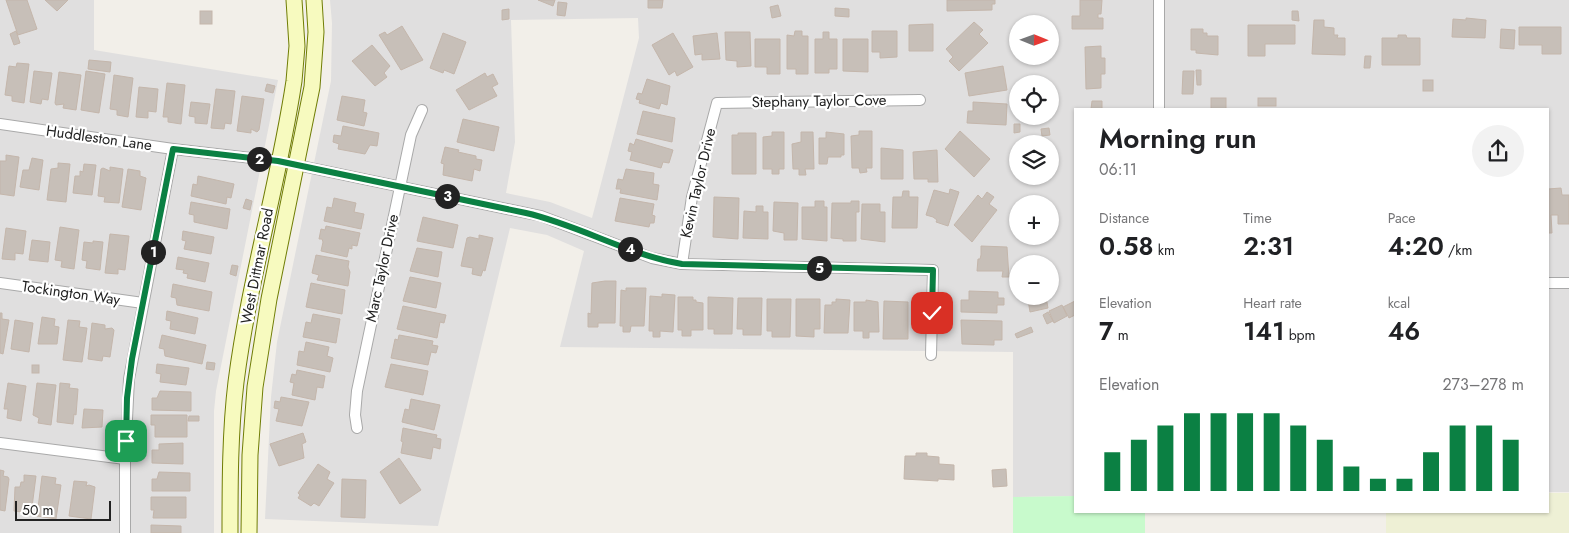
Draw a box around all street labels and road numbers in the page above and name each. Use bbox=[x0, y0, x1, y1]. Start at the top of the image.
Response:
street label: Stephany Taylor Cove bbox=[751, 89, 887, 113]
street label: Huddleston Lane bbox=[45, 120, 154, 156]
street label: Kevin Taylor Drive bbox=[675, 126, 721, 240]
street label: West Dittmar Road bbox=[235, 206, 279, 326]
street label: Marc Taylor Drive bbox=[360, 212, 404, 324]
street label: Tockington Way bbox=[20, 275, 122, 311]

